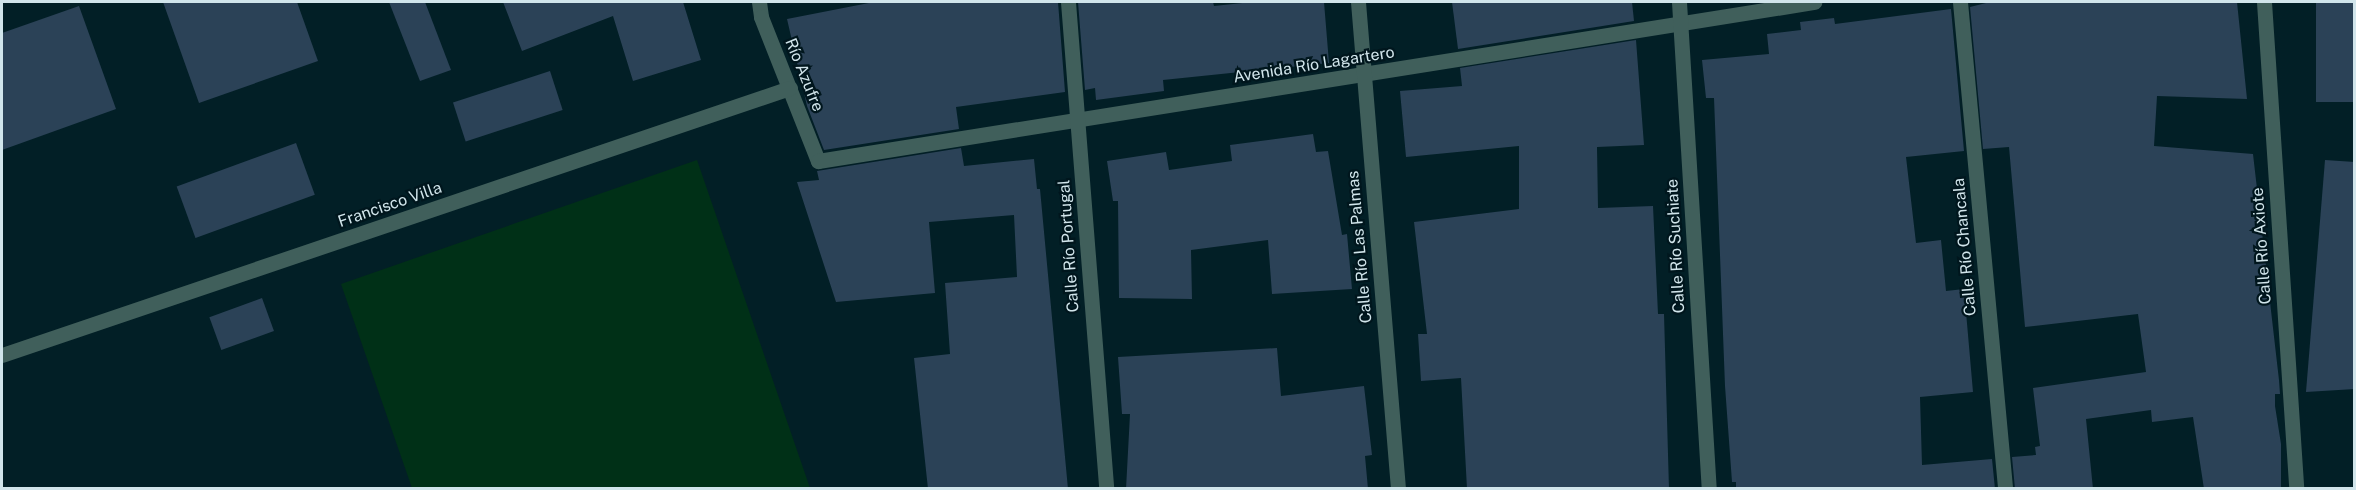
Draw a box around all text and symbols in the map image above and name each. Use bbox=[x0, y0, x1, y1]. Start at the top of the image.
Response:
street label: Río Azufre bbox=[781, 36, 827, 114]
street label: Avenida Río Lagartero bbox=[1232, 43, 1396, 87]
street label: Calle Río Las Palmas bbox=[1344, 170, 1376, 324]
street label: Calle Río Chancala bbox=[1949, 177, 1981, 317]
street label: Francisco Villa bbox=[335, 178, 445, 232]
street label: Calle Río Suchiate bbox=[1663, 178, 1689, 314]
street label: Calle Río Portugal bbox=[1055, 179, 1083, 313]
street label: Calle Río Axiote bbox=[2248, 187, 2276, 305]

